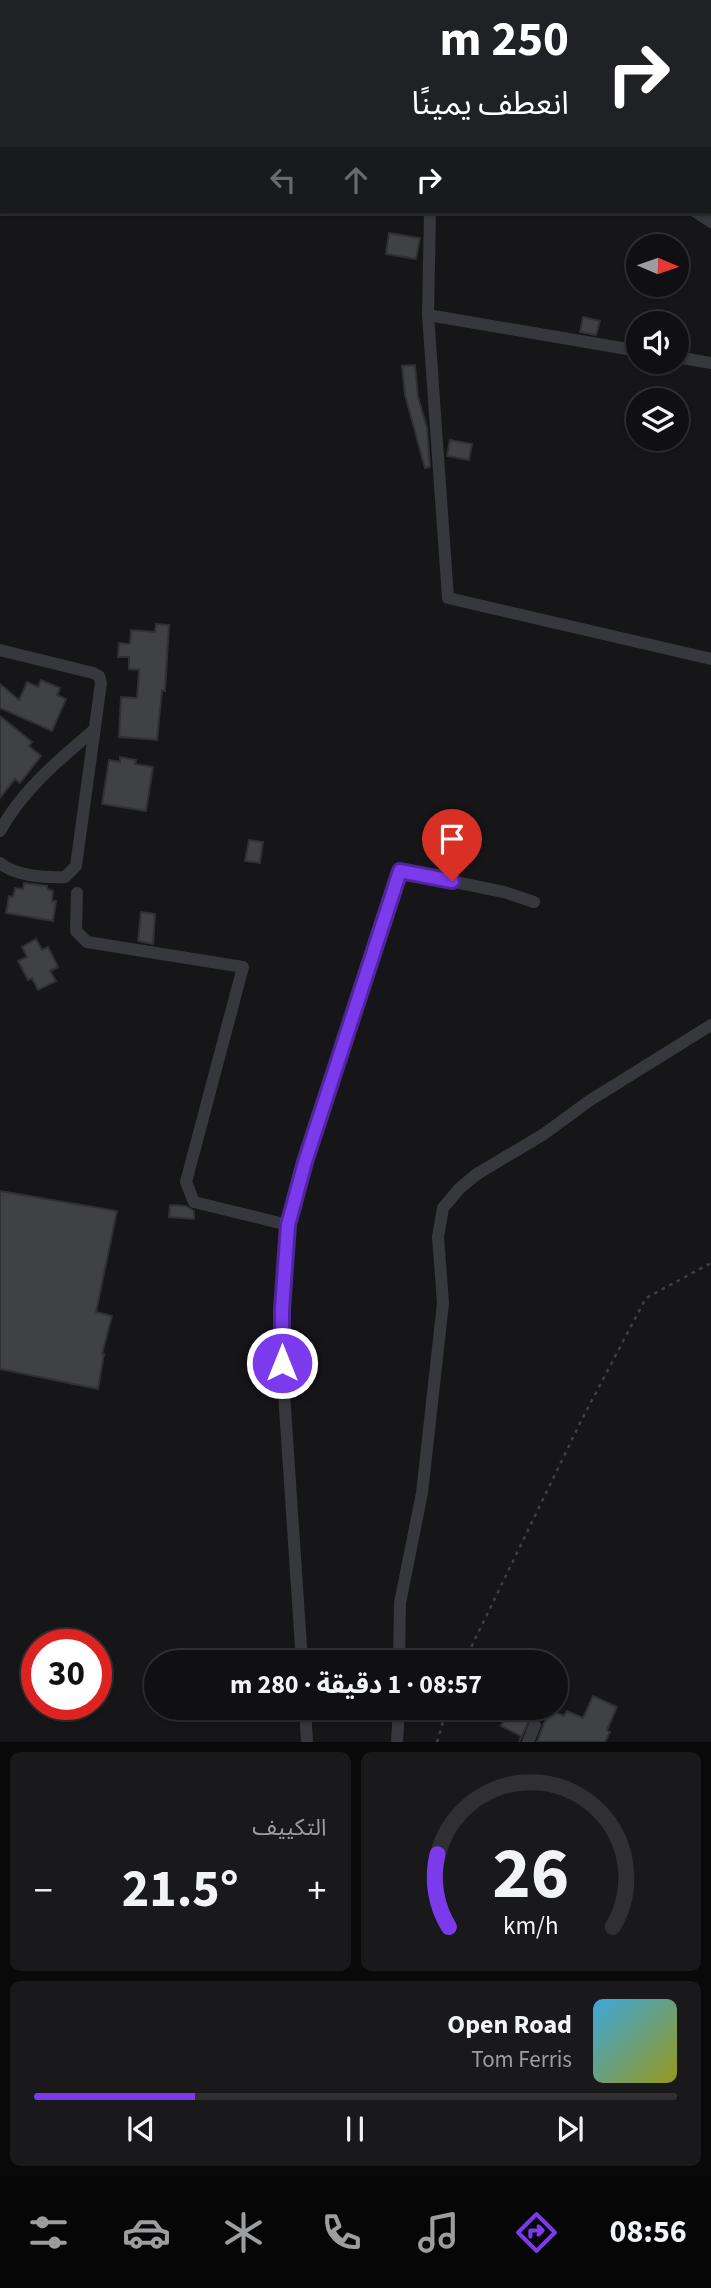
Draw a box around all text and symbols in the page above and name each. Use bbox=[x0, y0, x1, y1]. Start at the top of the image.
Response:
text: 250 m bbox=[440, 5, 569, 75]
icon: right bbox=[593, 28, 684, 119]
text: انعطف يمينًا bbox=[412, 81, 569, 127]
icon: left bbox=[264, 161, 302, 199]
icon: ahead bbox=[337, 161, 375, 199]
icon: right bbox=[410, 161, 448, 199]
north arrow bbox=[626, 234, 690, 298]
map controls bbox=[626, 234, 689, 451]
button: sound bbox=[626, 311, 689, 374]
button: layers bbox=[626, 388, 689, 451]
pin bbox=[422, 809, 482, 881]
icon: arrive bbox=[433, 820, 471, 858]
position arrow bbox=[245, 1326, 319, 1400]
speed limit sign: 30 bbox=[21, 1629, 112, 1720]
text: 08:57 · 1 دقيقة · 280 m bbox=[230, 1666, 482, 1703]
text: التكييف bbox=[252, 1811, 327, 1844]
text: 26 bbox=[492, 1823, 569, 1927]
text: 21.5° bbox=[122, 1853, 239, 1927]
text: − bbox=[34, 1864, 53, 1918]
text: + bbox=[308, 1864, 326, 1918]
text: km/h bbox=[503, 1908, 559, 1944]
text: Open Road bbox=[447, 2006, 572, 2043]
text: Tom Ferris bbox=[471, 2043, 572, 2076]
icon: previous bbox=[122, 2110, 160, 2148]
icon: pause bbox=[336, 2110, 374, 2148]
icon: next bbox=[551, 2110, 589, 2148]
icon: filters bbox=[24, 2208, 73, 2257]
icon: car bbox=[122, 2208, 171, 2257]
icon: climate bbox=[219, 2208, 268, 2257]
icon: phone bbox=[317, 2208, 366, 2257]
icon: music bbox=[414, 2208, 463, 2257]
icon: directions bbox=[512, 2208, 561, 2257]
text: 08:56 bbox=[610, 2209, 687, 2255]

